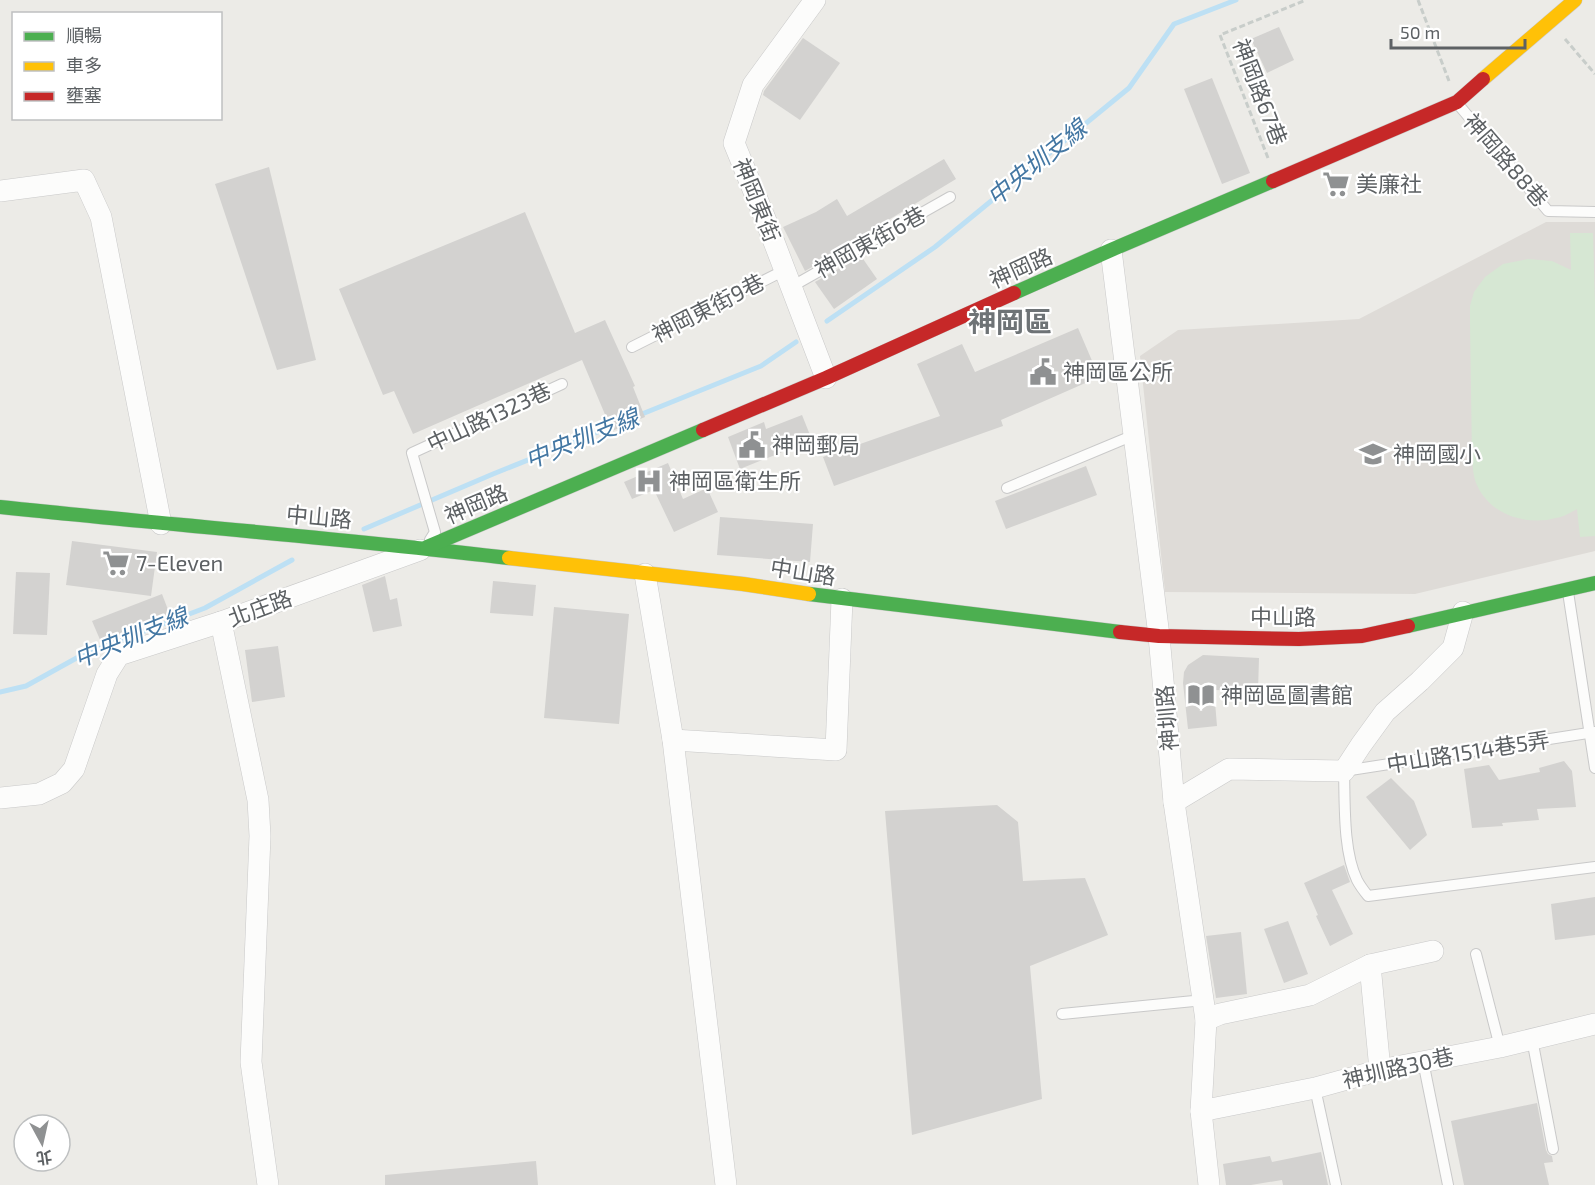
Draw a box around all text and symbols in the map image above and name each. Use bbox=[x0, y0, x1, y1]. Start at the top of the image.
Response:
legend bbox=[12, 12, 222, 120]
scale bar bbox=[1391, 12, 1524, 50]
text: 50 m bbox=[1400, 21, 1440, 43]
text: 順暢 bbox=[66, 24, 102, 46]
street label: 神岡路67巷 bbox=[1229, 35, 1293, 149]
text: 車多 bbox=[66, 54, 102, 76]
text: 壅塞 bbox=[66, 84, 102, 106]
street label: 神岡路88巷 bbox=[1459, 108, 1554, 211]
water label: 中央圳支線 bbox=[980, 111, 1094, 211]
street label: 神岡東街 bbox=[729, 154, 786, 245]
supermarket icon: 美廉社 bbox=[1321, 169, 1351, 199]
place label: 美廉社 bbox=[1356, 170, 1422, 196]
street label: 神岡東街6巷 bbox=[810, 200, 929, 282]
street label: 神岡路 bbox=[985, 242, 1056, 292]
street label: 神岡東街9巷 bbox=[647, 268, 768, 347]
district label: 神岡區 bbox=[968, 304, 1052, 338]
public building icon: 神岡區公所 bbox=[1028, 357, 1058, 387]
place label: 神岡區公所 bbox=[1063, 358, 1173, 384]
street label: 中山路1323巷 bbox=[423, 376, 555, 456]
water label: 中央圳支線 bbox=[520, 401, 645, 474]
public building icon: 神岡郵局 bbox=[737, 430, 767, 460]
place label: 神岡郵局 bbox=[772, 431, 860, 457]
school or university icon: 神岡國小 bbox=[1358, 439, 1388, 469]
place label: 神岡國小 bbox=[1393, 440, 1481, 466]
hospital icon: 神岡區衛生所 bbox=[634, 466, 664, 496]
place label: 神岡區衛生所 bbox=[669, 467, 801, 493]
street label: 神岡路 bbox=[440, 478, 511, 528]
street label: 中山路 bbox=[285, 500, 353, 532]
supermarket icon: 7-Eleven bbox=[101, 548, 131, 578]
place label: 7-Eleven bbox=[136, 549, 223, 575]
street label: 中山路 bbox=[769, 553, 838, 589]
street label: 北庄路 bbox=[224, 584, 295, 631]
water label: 中央圳支線 bbox=[69, 600, 194, 673]
street label: 中山路 bbox=[1250, 603, 1316, 629]
library icon: 神岡區圖書館 bbox=[1186, 680, 1216, 710]
place label: 神岡區圖書館 bbox=[1221, 681, 1353, 707]
street label: 神圳路 bbox=[1150, 684, 1182, 752]
street label: 中山路1514巷5弄 bbox=[1385, 725, 1551, 777]
street label: 神圳路30巷 bbox=[1340, 1042, 1456, 1092]
north arrow bbox=[12, 1113, 72, 1173]
text: 北 bbox=[35, 1148, 53, 1169]

